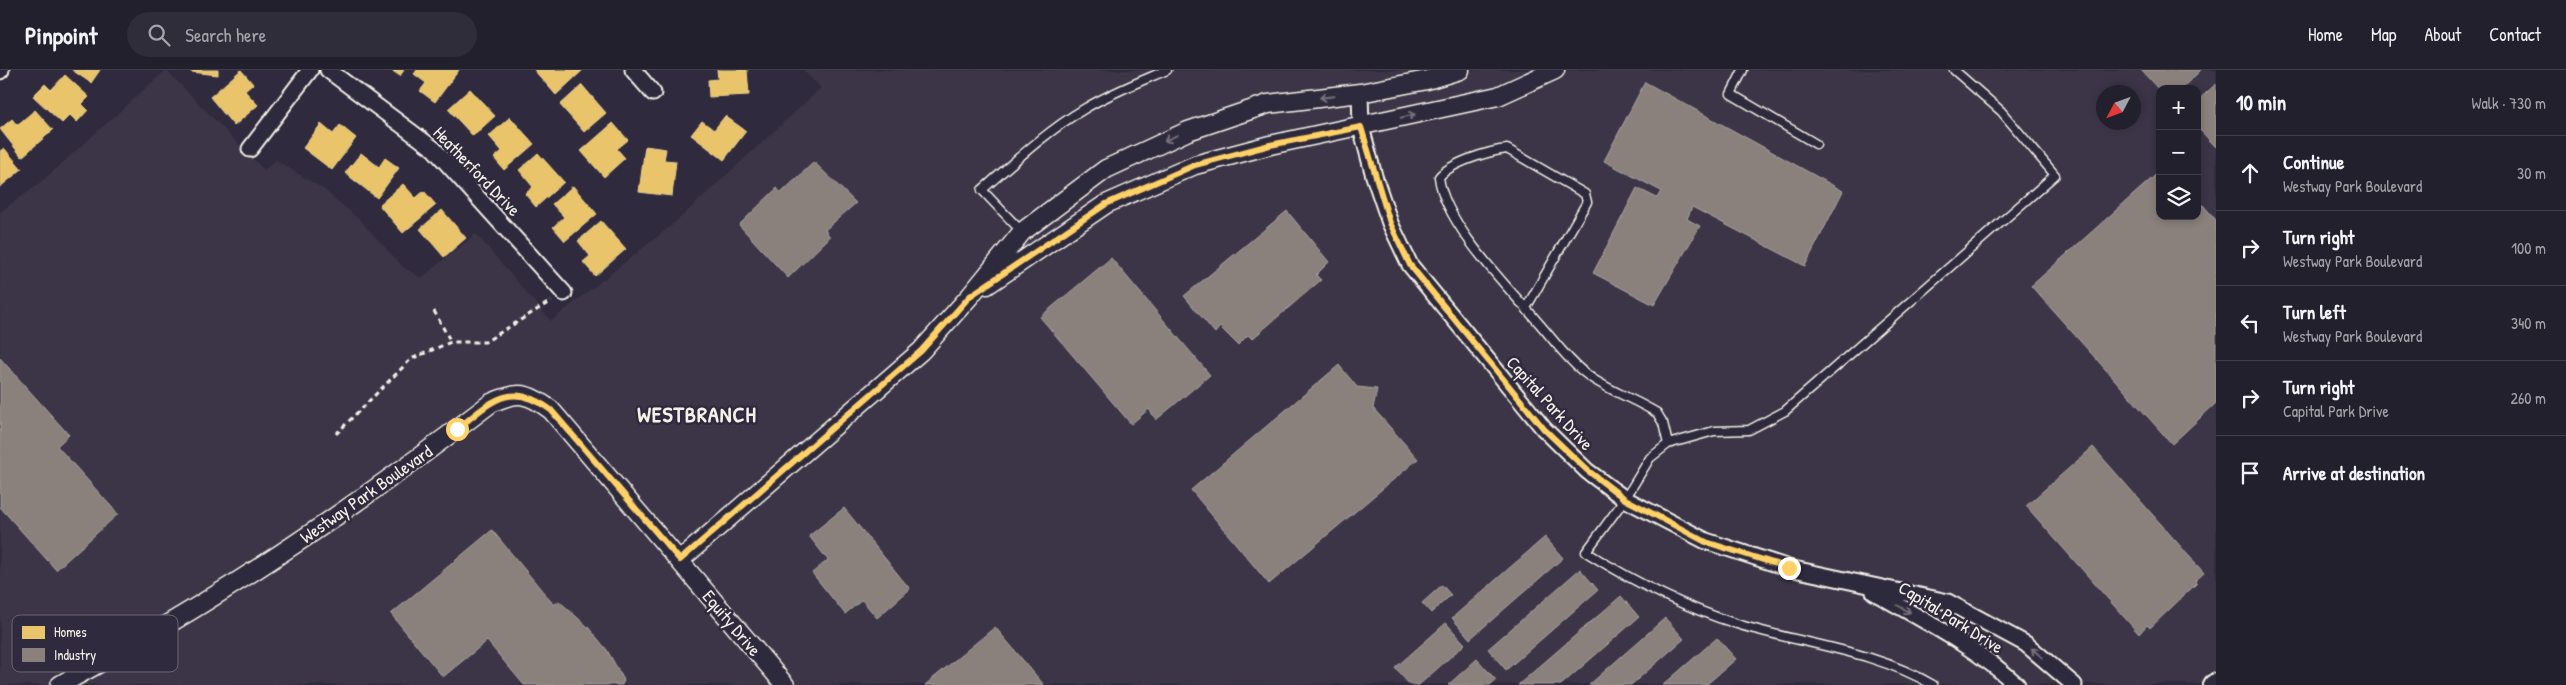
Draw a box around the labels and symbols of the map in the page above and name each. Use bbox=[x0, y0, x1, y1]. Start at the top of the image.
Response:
north arrow bbox=[2096, 85, 2141, 130]
one-way arrow bbox=[1319, 92, 1335, 102]
one-way arrow bbox=[1400, 111, 1416, 120]
street label: Heatherford Drive bbox=[428, 121, 526, 221]
one-way arrow bbox=[1164, 134, 1179, 144]
street label: Capital Park Drive bbox=[1501, 350, 1599, 456]
district label: WESTBRANCH bbox=[637, 399, 757, 429]
route start bbox=[446, 418, 469, 441]
street label: Westway Park Boulevard bbox=[295, 439, 437, 549]
route end bbox=[1778, 557, 1801, 580]
street label: Capital Park Drive bbox=[1894, 575, 2008, 659]
street label: Equity Drive bbox=[697, 585, 767, 661]
one-way arrow bbox=[1897, 604, 1912, 614]
legend bbox=[12, 615, 178, 672]
text: Homes bbox=[54, 622, 87, 641]
text: Industry bbox=[54, 645, 96, 665]
one-way arrow bbox=[2031, 648, 2044, 659]

